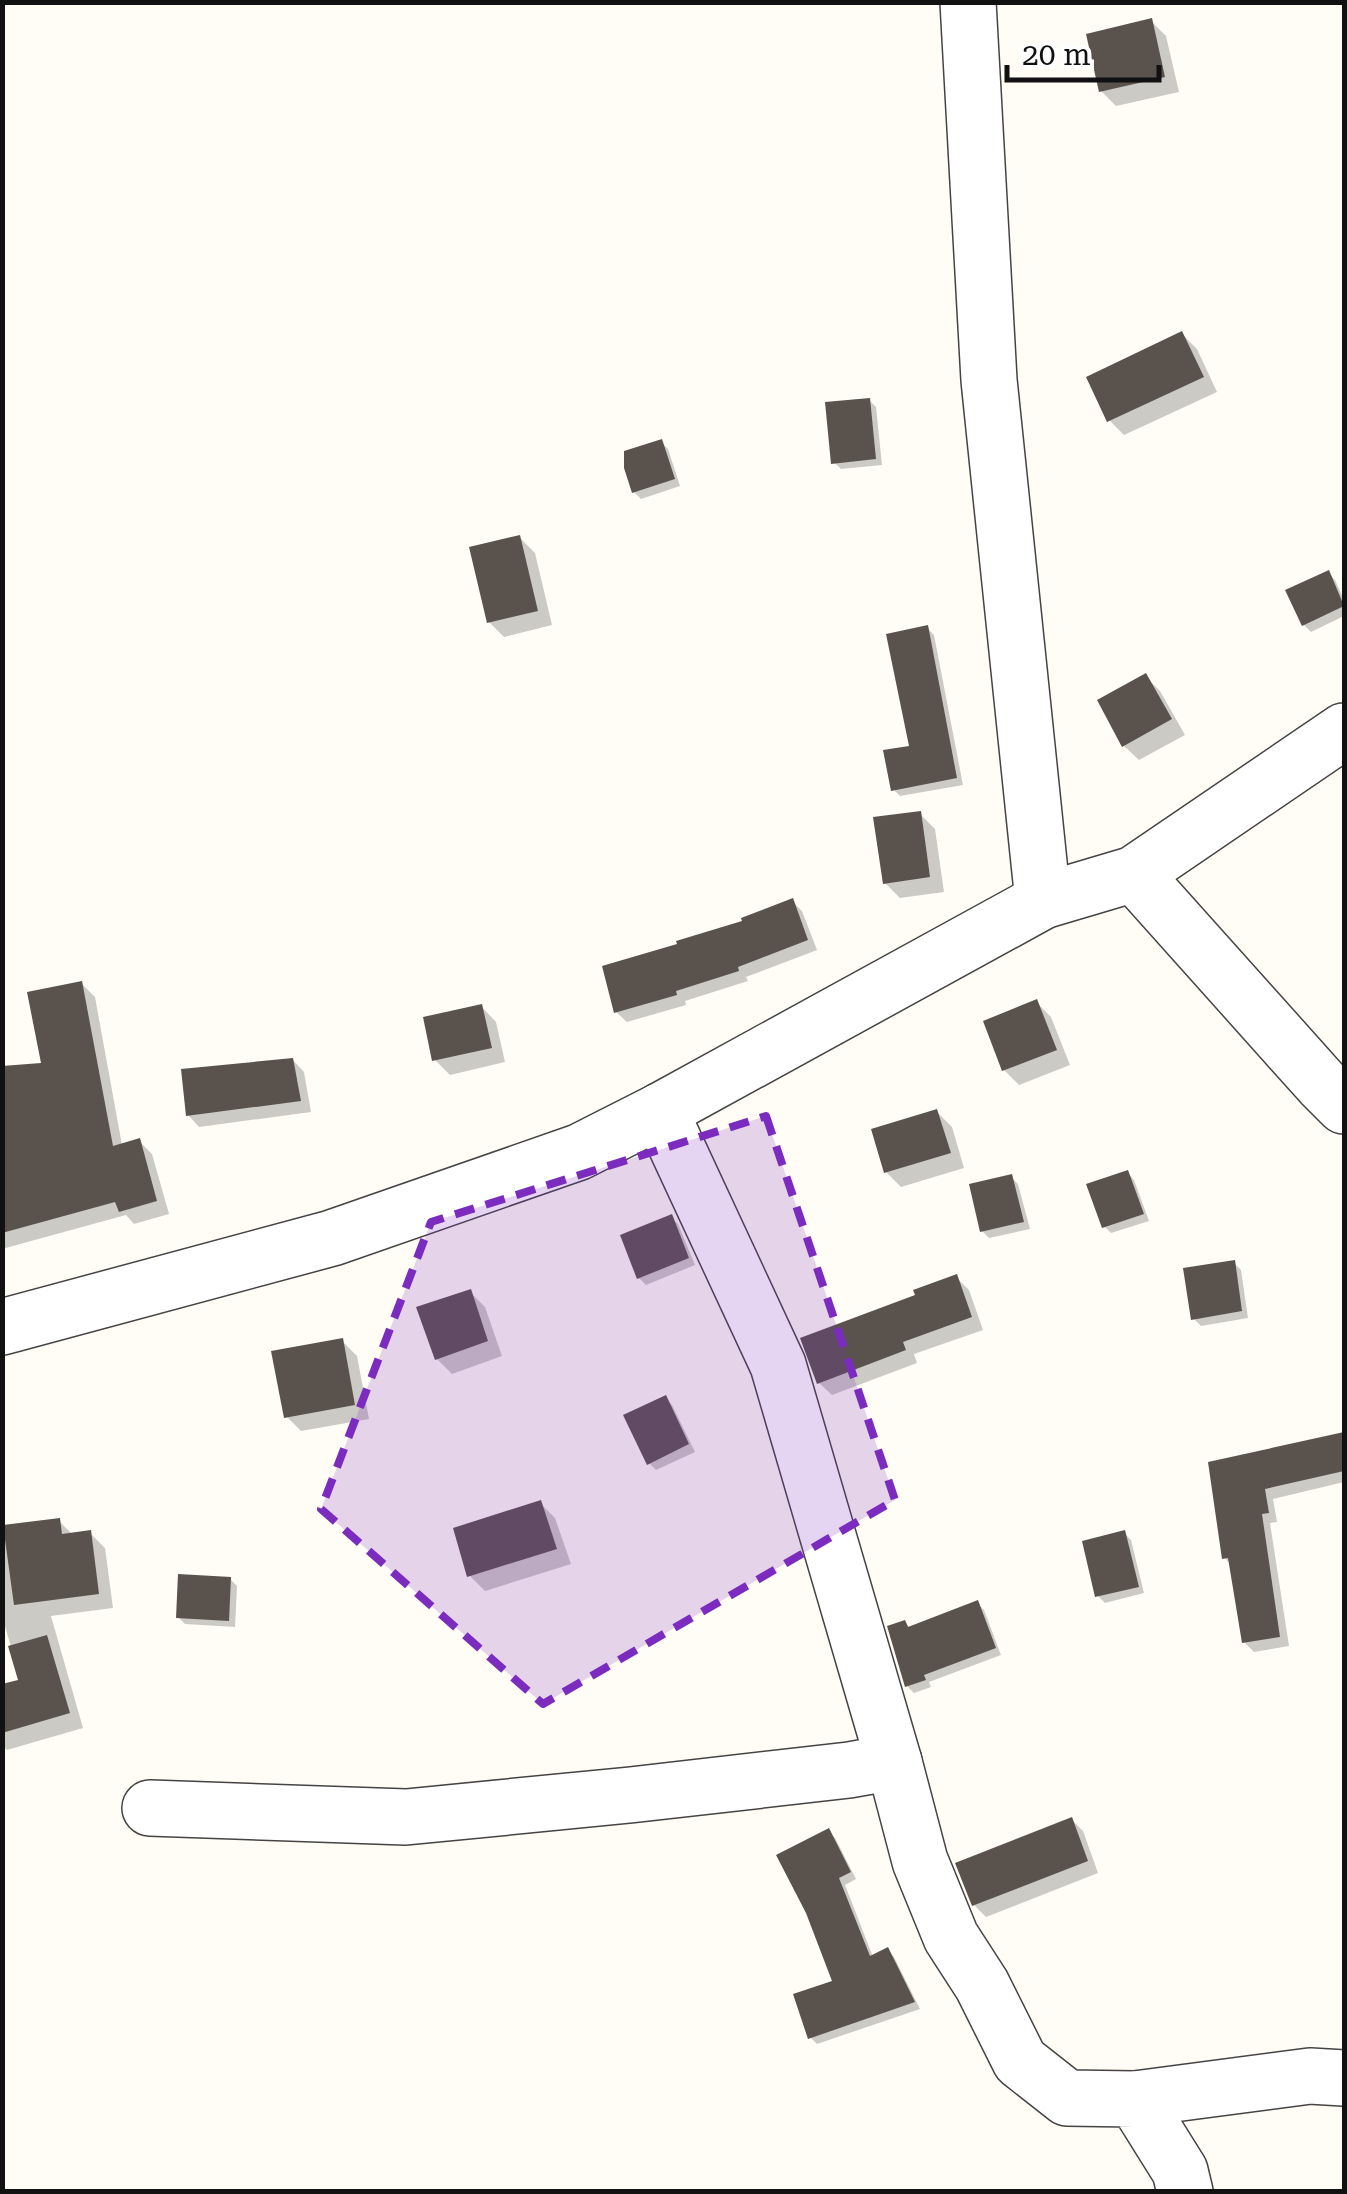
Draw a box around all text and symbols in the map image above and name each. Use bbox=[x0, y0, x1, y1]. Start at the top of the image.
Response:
scale bar bbox=[1007, 20, 1160, 82]
text: 20 m bbox=[1022, 37, 1091, 72]

